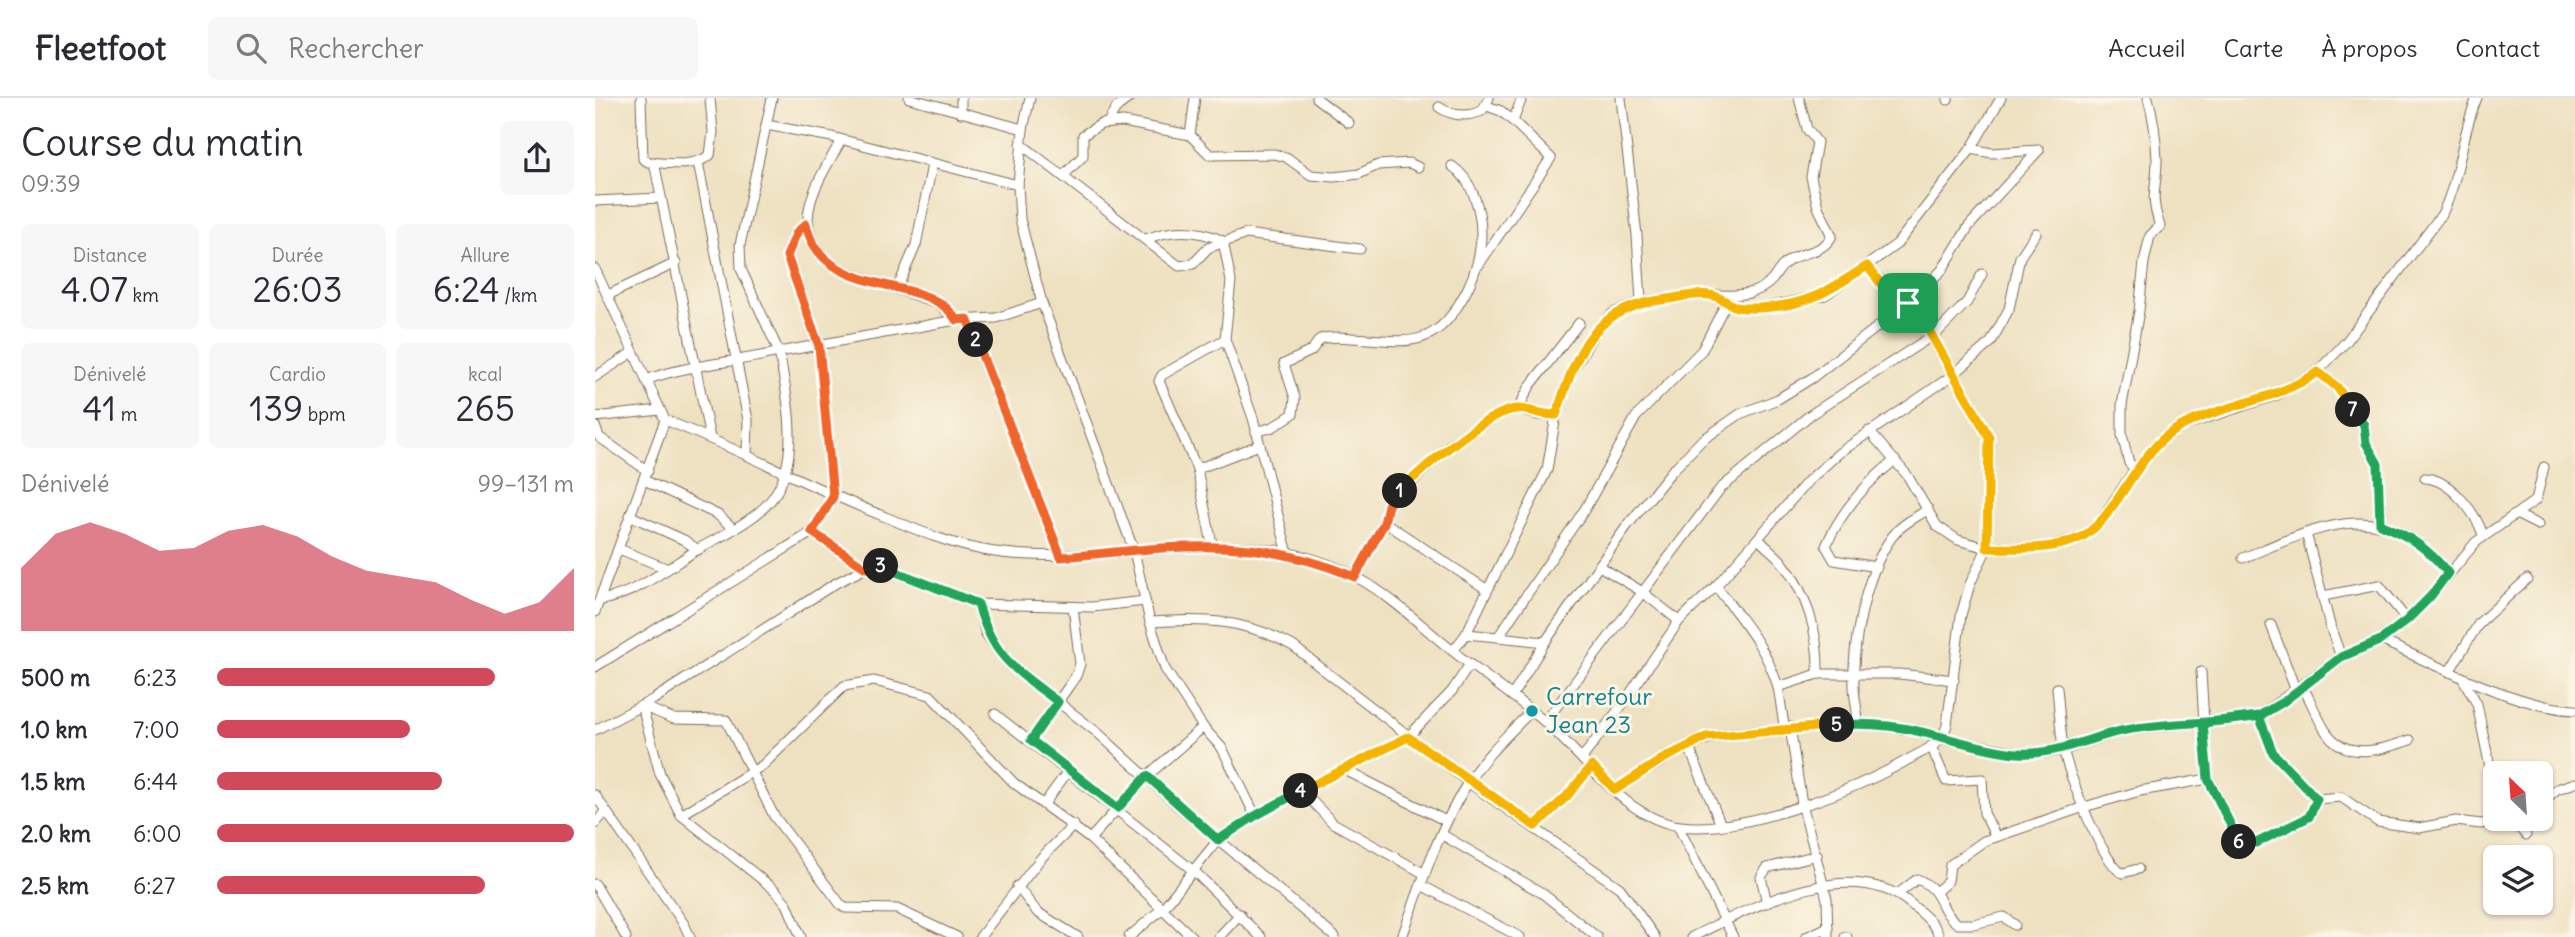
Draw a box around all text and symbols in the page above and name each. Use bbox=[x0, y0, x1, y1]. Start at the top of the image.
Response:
search box bbox=[208, 17, 698, 80]
text: Fleetfoot bbox=[35, 27, 166, 69]
icon: search bbox=[232, 29, 270, 67]
text: Rechercher bbox=[288, 32, 424, 65]
text: Accueil bbox=[2108, 33, 2185, 63]
text: Carte bbox=[2223, 33, 2283, 63]
text: À propos bbox=[2321, 33, 2417, 63]
text: Contact bbox=[2455, 33, 2540, 63]
text: Course du matin bbox=[21, 119, 303, 166]
button: share bbox=[500, 121, 574, 195]
text: 09:39 bbox=[21, 169, 81, 198]
text: Distance bbox=[73, 243, 147, 267]
text: Durée bbox=[271, 243, 324, 267]
text: Allure bbox=[461, 243, 510, 267]
text: 4.07 bbox=[61, 267, 128, 311]
text: 26:03 bbox=[252, 267, 343, 311]
text: 6:24 bbox=[433, 267, 500, 311]
pin bbox=[1878, 273, 1938, 333]
text: km bbox=[128, 283, 159, 307]
text: /km bbox=[500, 283, 538, 307]
icon: arrive bbox=[1889, 284, 1927, 322]
pin: 2 bbox=[959, 322, 993, 358]
text: 2 bbox=[970, 327, 981, 351]
text: Dénivelé bbox=[73, 362, 146, 386]
text: Cardio bbox=[269, 362, 326, 386]
text: kcal bbox=[468, 362, 502, 386]
text: 41 bbox=[82, 386, 116, 430]
text: 139 bbox=[249, 386, 303, 430]
text: 265 bbox=[455, 386, 515, 430]
pin: 7 bbox=[2335, 392, 2371, 428]
text: 7 bbox=[2348, 397, 2357, 421]
text: m bbox=[116, 402, 137, 426]
text: bpm bbox=[303, 402, 346, 426]
text: Dénivelé bbox=[21, 469, 109, 498]
text: 99–131 m bbox=[478, 469, 574, 498]
pin: 1 bbox=[1383, 474, 1417, 508]
text: 1 bbox=[1396, 478, 1403, 502]
pin: 3 bbox=[863, 548, 899, 584]
text: 3 bbox=[875, 553, 886, 577]
text: 500 m bbox=[21, 663, 90, 692]
text: 6:23 bbox=[133, 663, 177, 692]
place label: Carrefour Jean 23 bbox=[1546, 681, 1652, 739]
marker: Carrefour Jean 23 bbox=[1524, 703, 1540, 719]
pin: 5 bbox=[1819, 708, 1855, 742]
text: 5 bbox=[1831, 712, 1842, 736]
text: 1.0 km bbox=[21, 715, 87, 744]
text: 7:00 bbox=[133, 715, 180, 744]
north arrow bbox=[2483, 761, 2553, 831]
map controls bbox=[2483, 761, 2553, 915]
text: 1.5 km bbox=[21, 767, 86, 796]
text: 6:44 bbox=[133, 767, 178, 796]
pin: 4 bbox=[1283, 774, 1319, 808]
text: 4 bbox=[1295, 778, 1306, 802]
text: 2.0 km bbox=[21, 819, 91, 848]
text: 6:00 bbox=[133, 819, 182, 848]
pin: 6 bbox=[2221, 824, 2257, 860]
text: 6 bbox=[2233, 829, 2244, 853]
button: layers bbox=[2483, 845, 2553, 915]
text: 2.5 km bbox=[21, 871, 89, 900]
text: 6:27 bbox=[133, 871, 175, 900]

